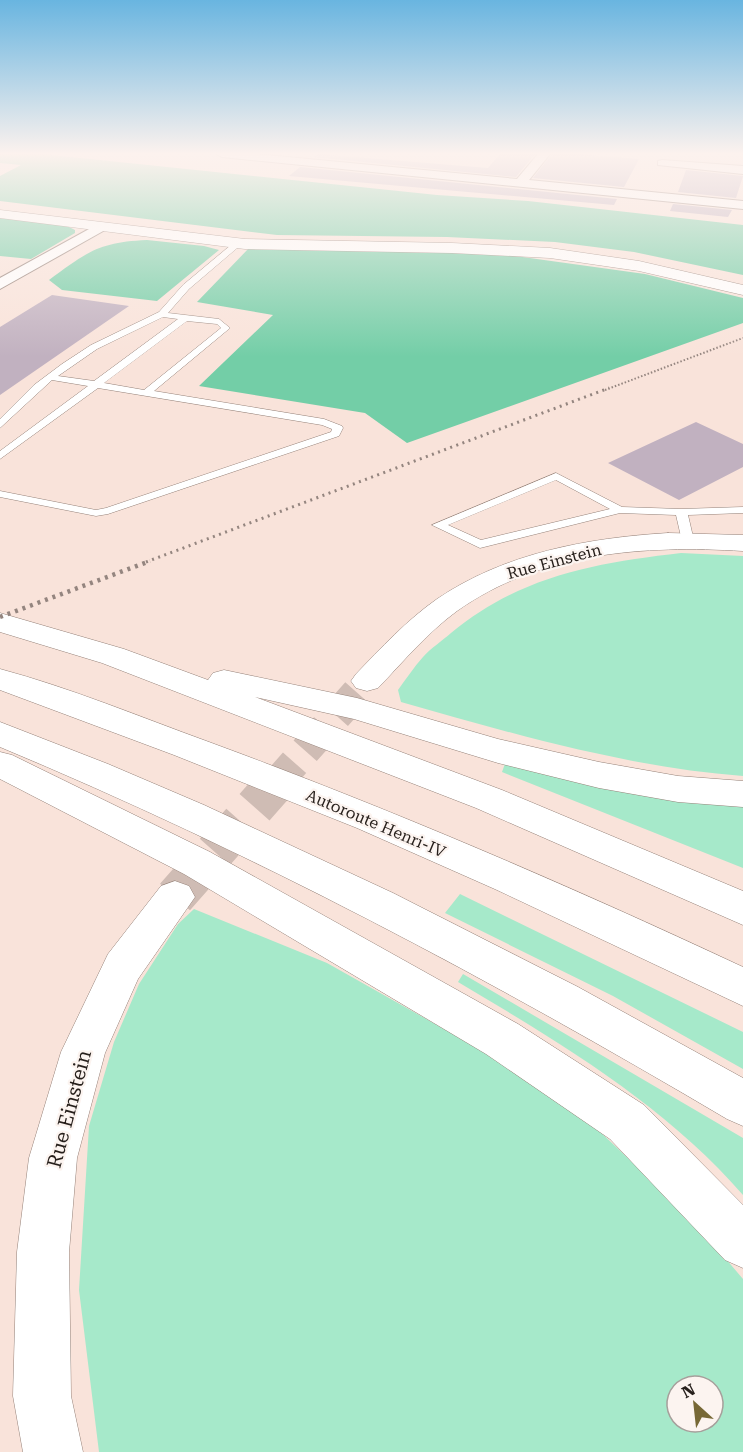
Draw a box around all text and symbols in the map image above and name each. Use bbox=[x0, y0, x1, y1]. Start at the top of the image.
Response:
street label: Rue Einstein bbox=[505, 540, 603, 583]
street label: Autoroute Henri-IV bbox=[303, 785, 449, 862]
street label: Rue Einstein bbox=[42, 1047, 96, 1171]
north arrow bbox=[665, 1374, 725, 1434]
text: N bbox=[679, 1380, 698, 1402]

